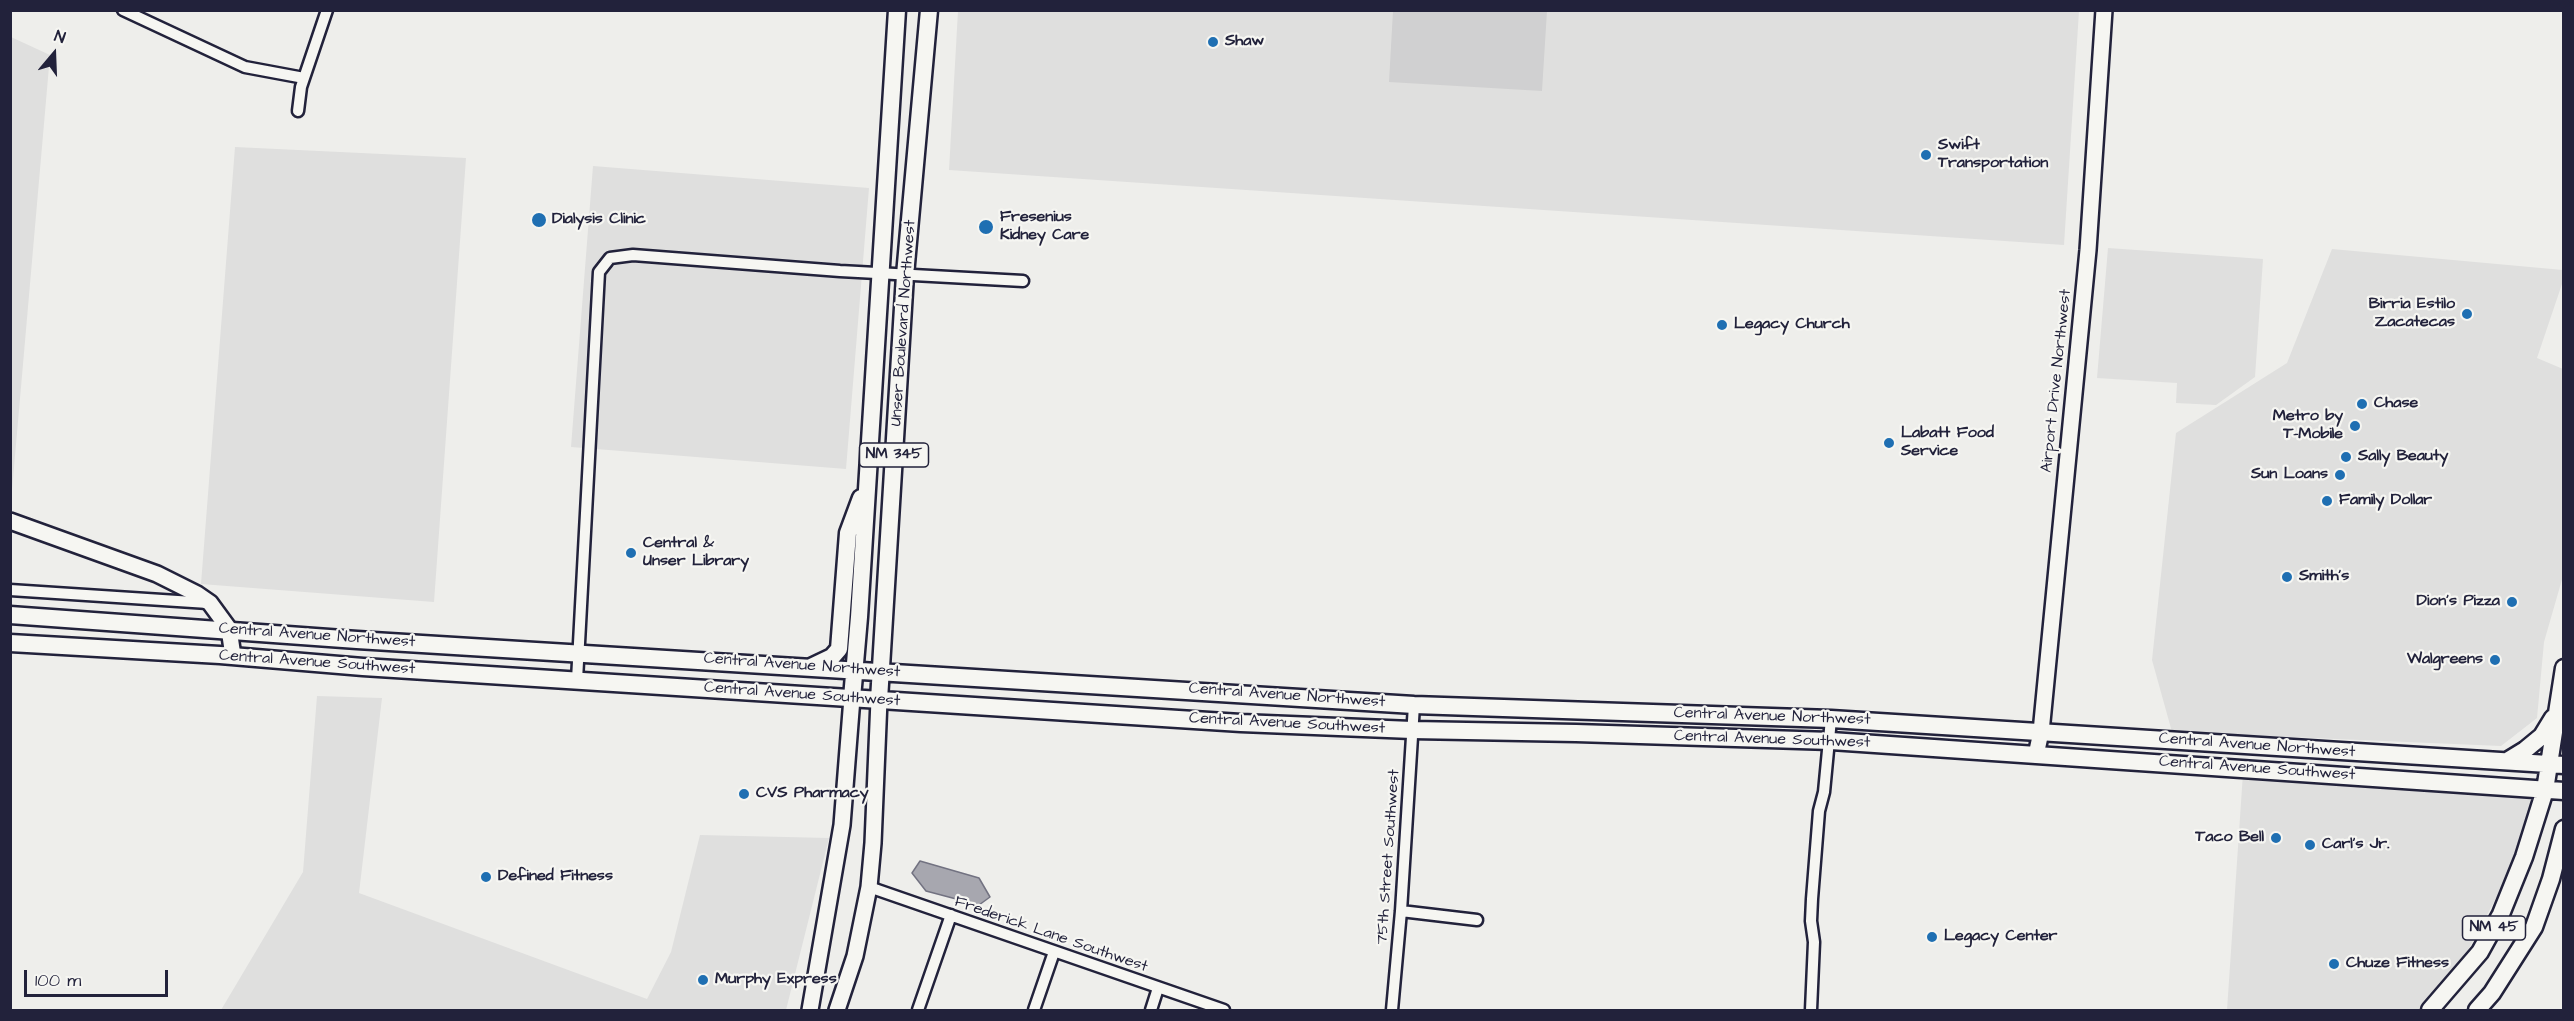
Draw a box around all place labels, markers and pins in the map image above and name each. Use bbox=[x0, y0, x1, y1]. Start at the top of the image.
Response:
place label: Shaw bbox=[1225, 32, 1264, 52]
marker: Shaw bbox=[1206, 35, 1220, 49]
place label: Swift Transportation bbox=[1938, 136, 2048, 174]
marker: Swift Transportation bbox=[1919, 148, 1933, 162]
place label: Fresenius Kidney Care bbox=[1000, 208, 1089, 246]
place label: Dialysis Clinic bbox=[552, 210, 646, 230]
marker: Dialysis Clinic bbox=[530, 211, 548, 229]
marker: Fresenius Kidney Care bbox=[977, 218, 995, 236]
place label: Birria Estilo Zacatecas bbox=[2369, 295, 2455, 333]
marker: Birria Estilo Zacatecas bbox=[2460, 307, 2474, 321]
place label: Legacy Church bbox=[1734, 315, 1850, 335]
marker: Legacy Church bbox=[1715, 318, 1729, 332]
place label: Chase bbox=[2374, 394, 2418, 414]
marker: Chase bbox=[2355, 397, 2369, 411]
place label: Metro by T-Mobile bbox=[2273, 407, 2343, 445]
marker: Metro by T-Mobile bbox=[2348, 419, 2362, 433]
place label: Labatt Food Service bbox=[1901, 424, 1994, 462]
marker: Labatt Food Service bbox=[1882, 436, 1896, 450]
place label: Sally Beauty bbox=[2358, 447, 2448, 467]
marker: Sally Beauty bbox=[2339, 450, 2353, 464]
place label: Sun Loans bbox=[2251, 465, 2328, 485]
marker: Sun Loans bbox=[2333, 468, 2347, 482]
place label: Family Dollar bbox=[2339, 491, 2432, 511]
marker: Family Dollar bbox=[2320, 494, 2334, 508]
place label: Central & Unser Library bbox=[643, 534, 749, 572]
marker: Central & Unser Library bbox=[624, 546, 638, 560]
place label: Smith's bbox=[2299, 567, 2349, 587]
marker: Smith's bbox=[2280, 570, 2294, 584]
place label: Dion's Pizza bbox=[2417, 592, 2500, 612]
marker: Dion's Pizza bbox=[2505, 595, 2519, 609]
place label: Walgreens bbox=[2407, 650, 2483, 670]
marker: Walgreens bbox=[2488, 653, 2502, 667]
place label: CVS Pharmacy bbox=[756, 784, 869, 804]
marker: CVS Pharmacy bbox=[737, 787, 751, 801]
place label: Taco Bell bbox=[2195, 828, 2264, 848]
marker: Taco Bell bbox=[2269, 831, 2283, 845]
place label: Carl's Jr. bbox=[2322, 835, 2389, 855]
marker: Carl's Jr. bbox=[2303, 838, 2317, 852]
place label: Defined Fitness bbox=[498, 867, 613, 887]
marker: Defined Fitness bbox=[479, 870, 493, 884]
place label: Legacy Center bbox=[1944, 927, 2057, 947]
marker: Legacy Center bbox=[1925, 930, 1939, 944]
place label: Chuze Fitness bbox=[2346, 954, 2449, 974]
marker: Chuze Fitness bbox=[2327, 957, 2341, 971]
place label: Murphy Express bbox=[715, 970, 837, 990]
marker: Murphy Express bbox=[696, 973, 710, 987]

